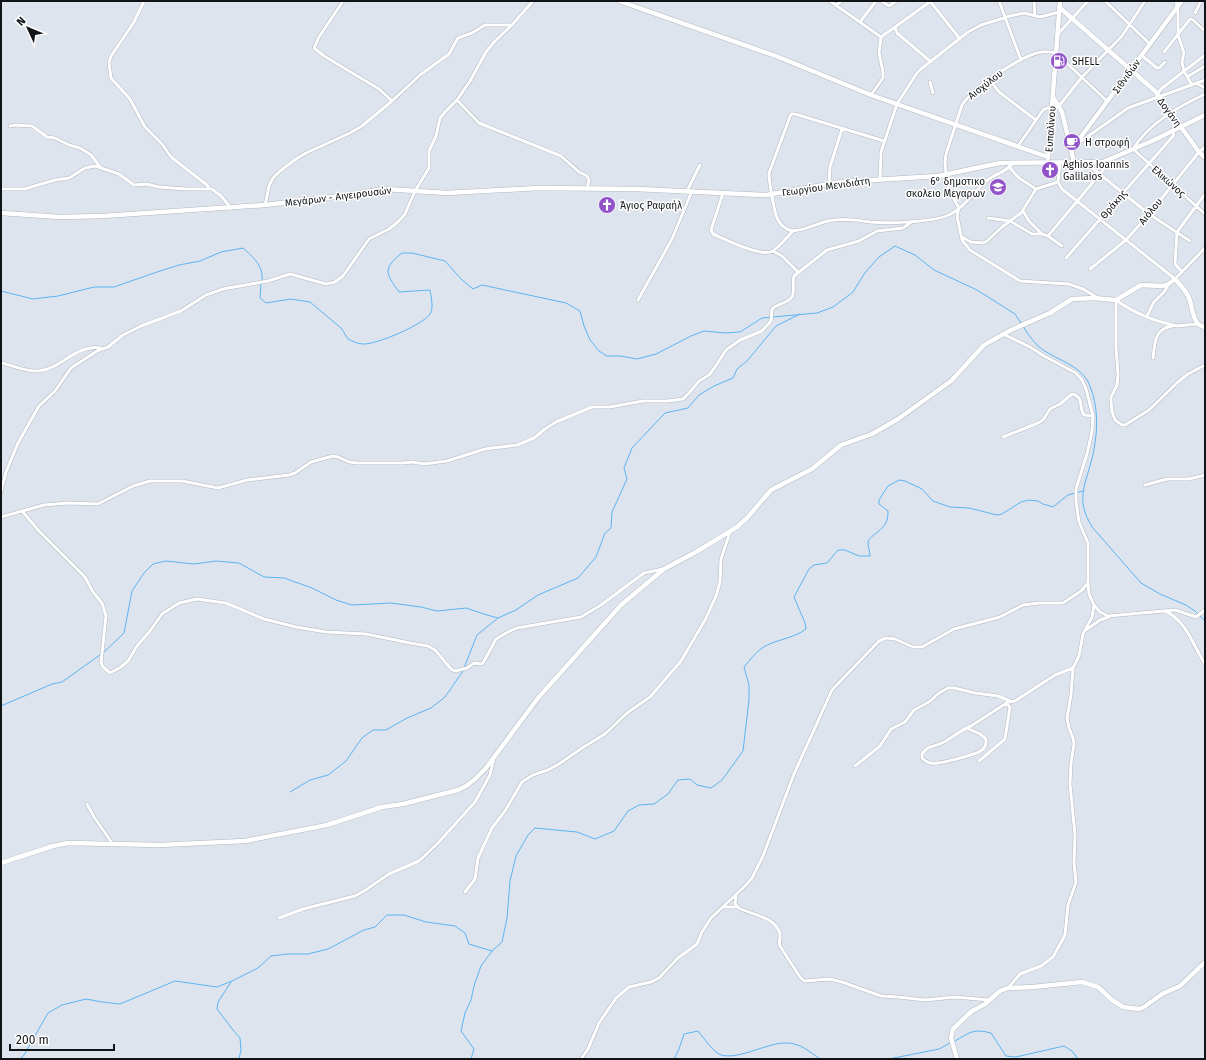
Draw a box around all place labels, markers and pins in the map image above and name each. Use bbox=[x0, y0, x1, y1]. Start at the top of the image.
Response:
fuel station icon: SHELL bbox=[1049, 51, 1069, 71]
place label: SHELL bbox=[1072, 56, 1100, 68]
cafe icon: Η στροφή bbox=[1062, 132, 1082, 152]
place label: Η στροφή bbox=[1085, 137, 1130, 149]
place label: Aghios Ioannis Galilaios bbox=[1063, 159, 1129, 183]
church icon: Aghios Ioannis Galilaios bbox=[1040, 160, 1060, 180]
place label: 6° δημοτικο σκολειο Μεγαρων bbox=[906, 176, 985, 200]
school or university icon: 6° δημοτικο σκολειο Μεγαρων bbox=[988, 177, 1008, 197]
church icon: Άγιος Ραφαήλ bbox=[597, 195, 617, 215]
place label: Άγιος Ραφαήλ bbox=[620, 200, 683, 212]

